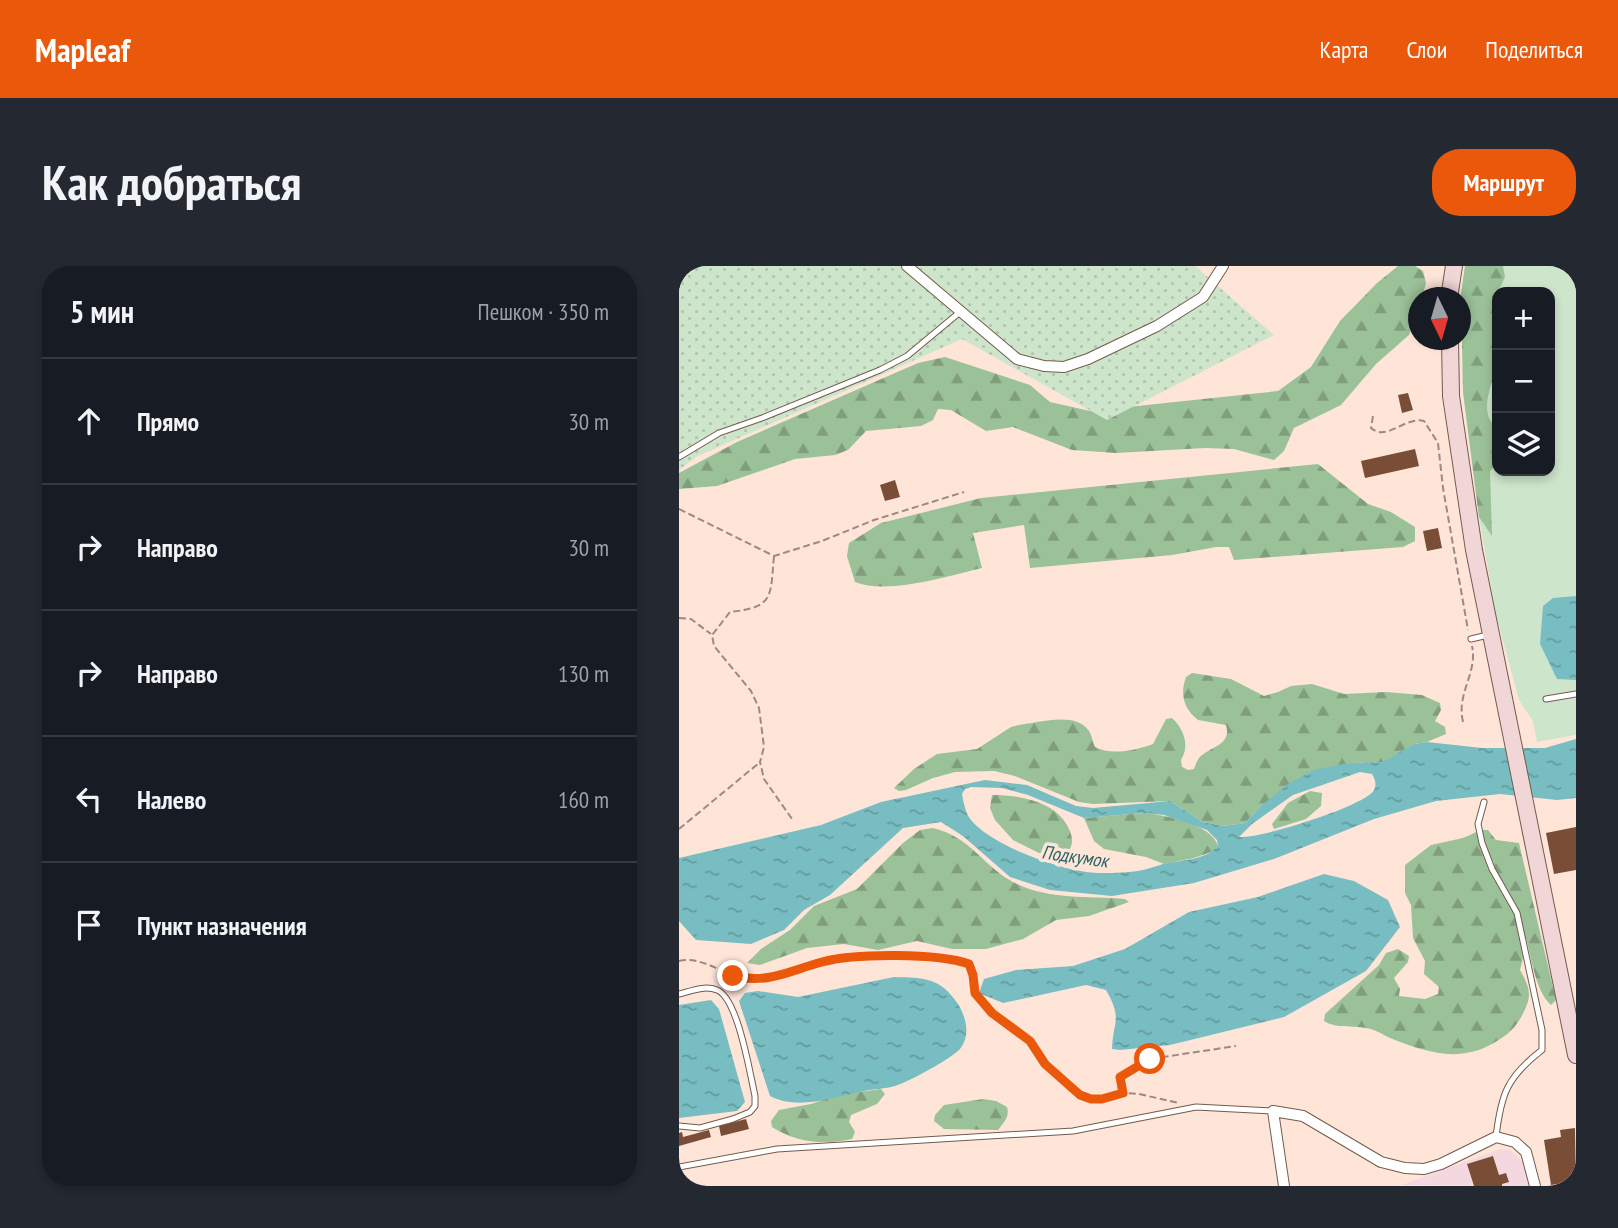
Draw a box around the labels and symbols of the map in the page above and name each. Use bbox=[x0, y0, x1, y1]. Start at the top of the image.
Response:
north arrow bbox=[1408, 287, 1471, 350]
water label: Подкумок bbox=[1040, 839, 1112, 873]
route end bbox=[717, 960, 748, 991]
route start bbox=[1134, 1043, 1165, 1074]

